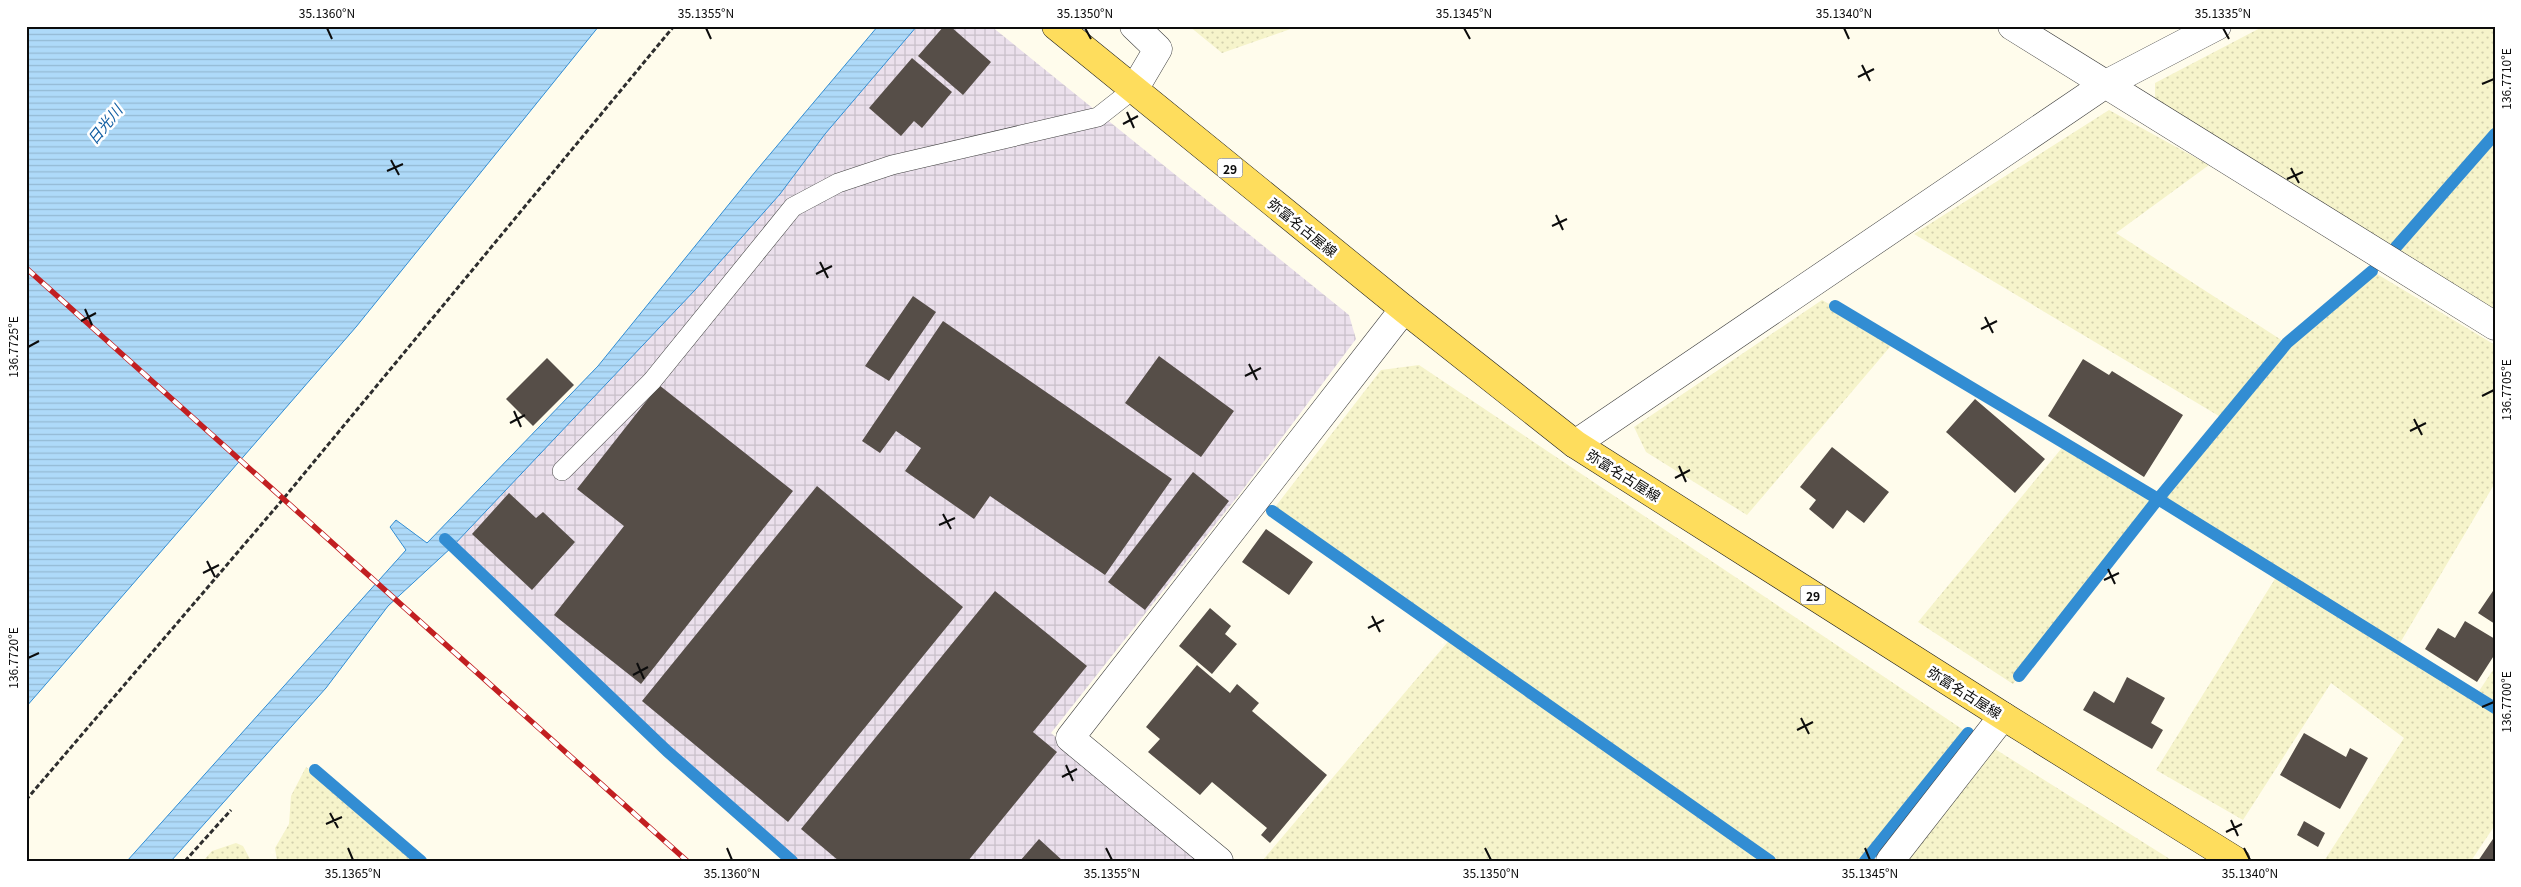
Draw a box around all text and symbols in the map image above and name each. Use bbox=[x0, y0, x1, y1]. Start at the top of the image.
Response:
text: 35.1360°N bbox=[299, 4, 355, 21]
text: 35.1355°N bbox=[678, 4, 734, 21]
text: 35.1350°N bbox=[1057, 4, 1113, 21]
text: 35.1345°N bbox=[1436, 4, 1492, 21]
text: 35.1340°N bbox=[1816, 4, 1872, 21]
text: 35.1335°N bbox=[2195, 4, 2251, 21]
text: 136.7710°E bbox=[2497, 48, 2514, 110]
water label: 日光川 bbox=[82, 98, 128, 148]
road number: 29 bbox=[1218, 158, 1242, 178]
street label: 弥富名古屋線 bbox=[1264, 193, 1342, 261]
text: 136.7725°E bbox=[4, 316, 21, 378]
text: 136.7705°E bbox=[2497, 359, 2514, 421]
street label: 弥富名古屋線 bbox=[1583, 444, 1665, 506]
road number: 29 bbox=[1800, 586, 1826, 604]
text: 136.7720°E bbox=[4, 627, 21, 689]
street label: 弥富名古屋線 bbox=[1924, 661, 2006, 723]
text: 136.7700°E bbox=[2497, 671, 2514, 733]
text: 35.1365°N bbox=[325, 864, 381, 881]
text: 35.1360°N bbox=[704, 864, 760, 881]
text: 35.1355°N bbox=[1084, 864, 1140, 881]
text: 35.1350°N bbox=[1463, 864, 1519, 881]
text: 35.1345°N bbox=[1842, 864, 1898, 881]
text: 35.1340°N bbox=[2222, 864, 2278, 881]

